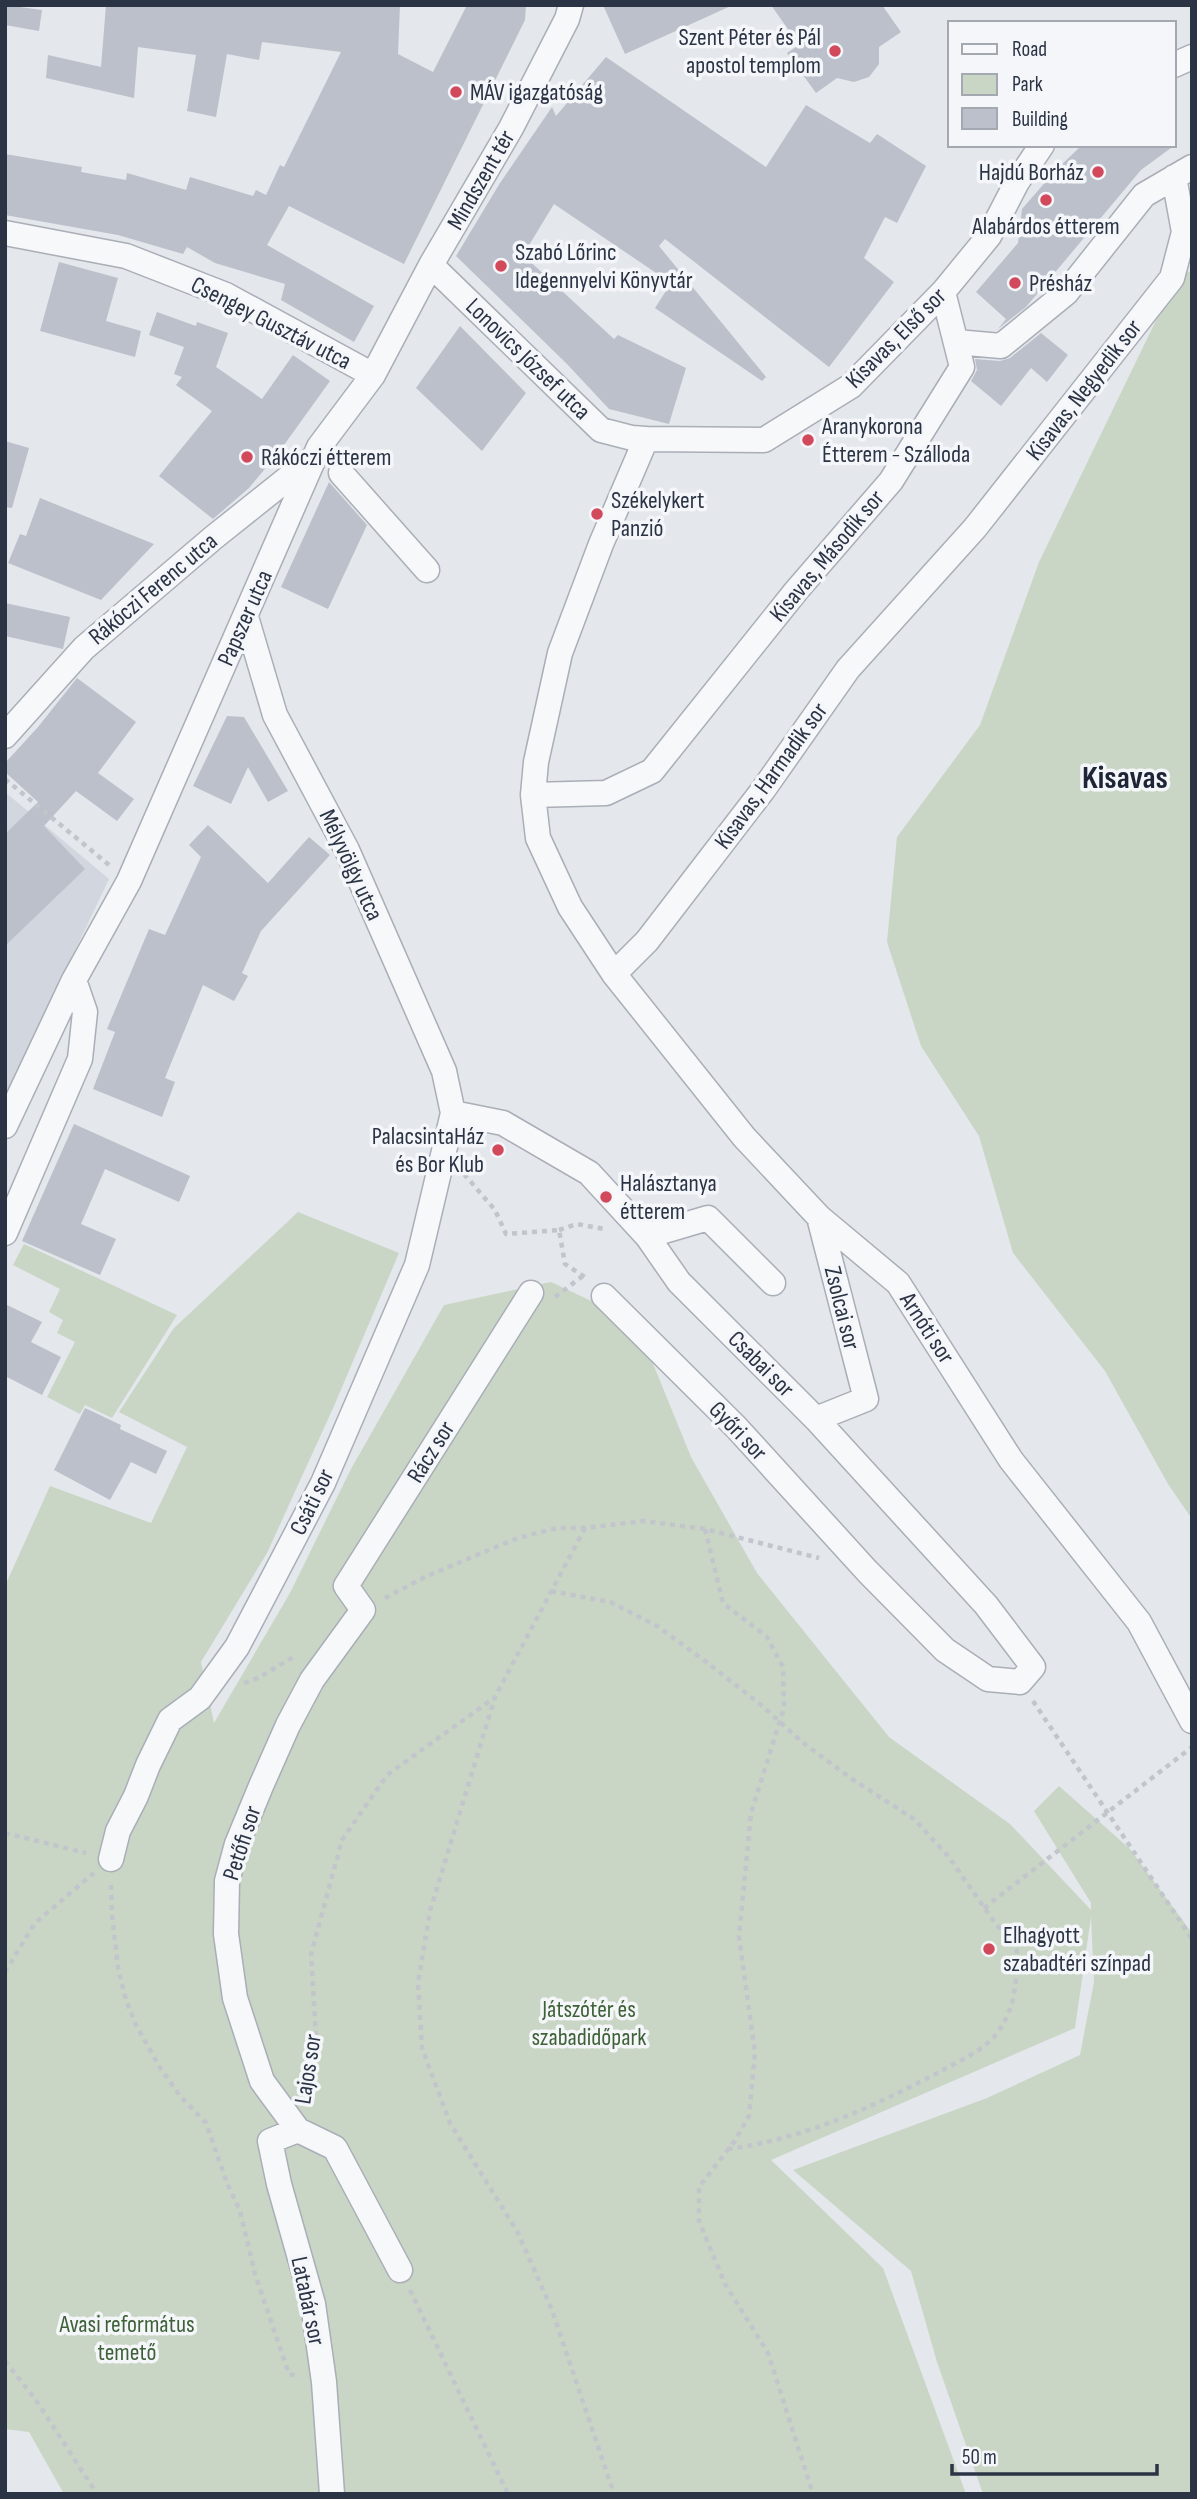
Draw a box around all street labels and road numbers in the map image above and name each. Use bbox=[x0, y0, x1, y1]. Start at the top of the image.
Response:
street label: Mindszent tér bbox=[441, 125, 521, 235]
street label: Csengey Gusztáv utca bbox=[186, 270, 356, 376]
street label: Kisavas, Első sor bbox=[840, 282, 952, 394]
street label: Lonovics József utca bbox=[460, 292, 596, 426]
street label: Kisavas, Negyedik sor bbox=[1020, 314, 1148, 466]
street label: Kisavas, Második sor bbox=[763, 484, 891, 628]
street label: Rákóczi Ferenc utca bbox=[83, 527, 223, 651]
street label: Papszer utca bbox=[211, 566, 279, 670]
street label: Kisavas, Harmadik sor bbox=[708, 697, 834, 855]
street label: Mélyvölgy utca bbox=[313, 805, 389, 925]
street label: Zsolcai sor bbox=[818, 1263, 866, 1353]
street label: Arnóti sor bbox=[893, 1286, 961, 1369]
street label: Csabai sor bbox=[722, 1325, 800, 1403]
street label: Győri sor bbox=[703, 1395, 773, 1467]
street label: Rácz sor bbox=[401, 1416, 461, 1488]
street label: Csáti sor bbox=[284, 1464, 340, 1540]
street label: Petőfi sor bbox=[216, 1802, 268, 1884]
street label: Lajos sor bbox=[288, 2032, 328, 2106]
street label: Latabár sor bbox=[284, 2254, 332, 2348]

